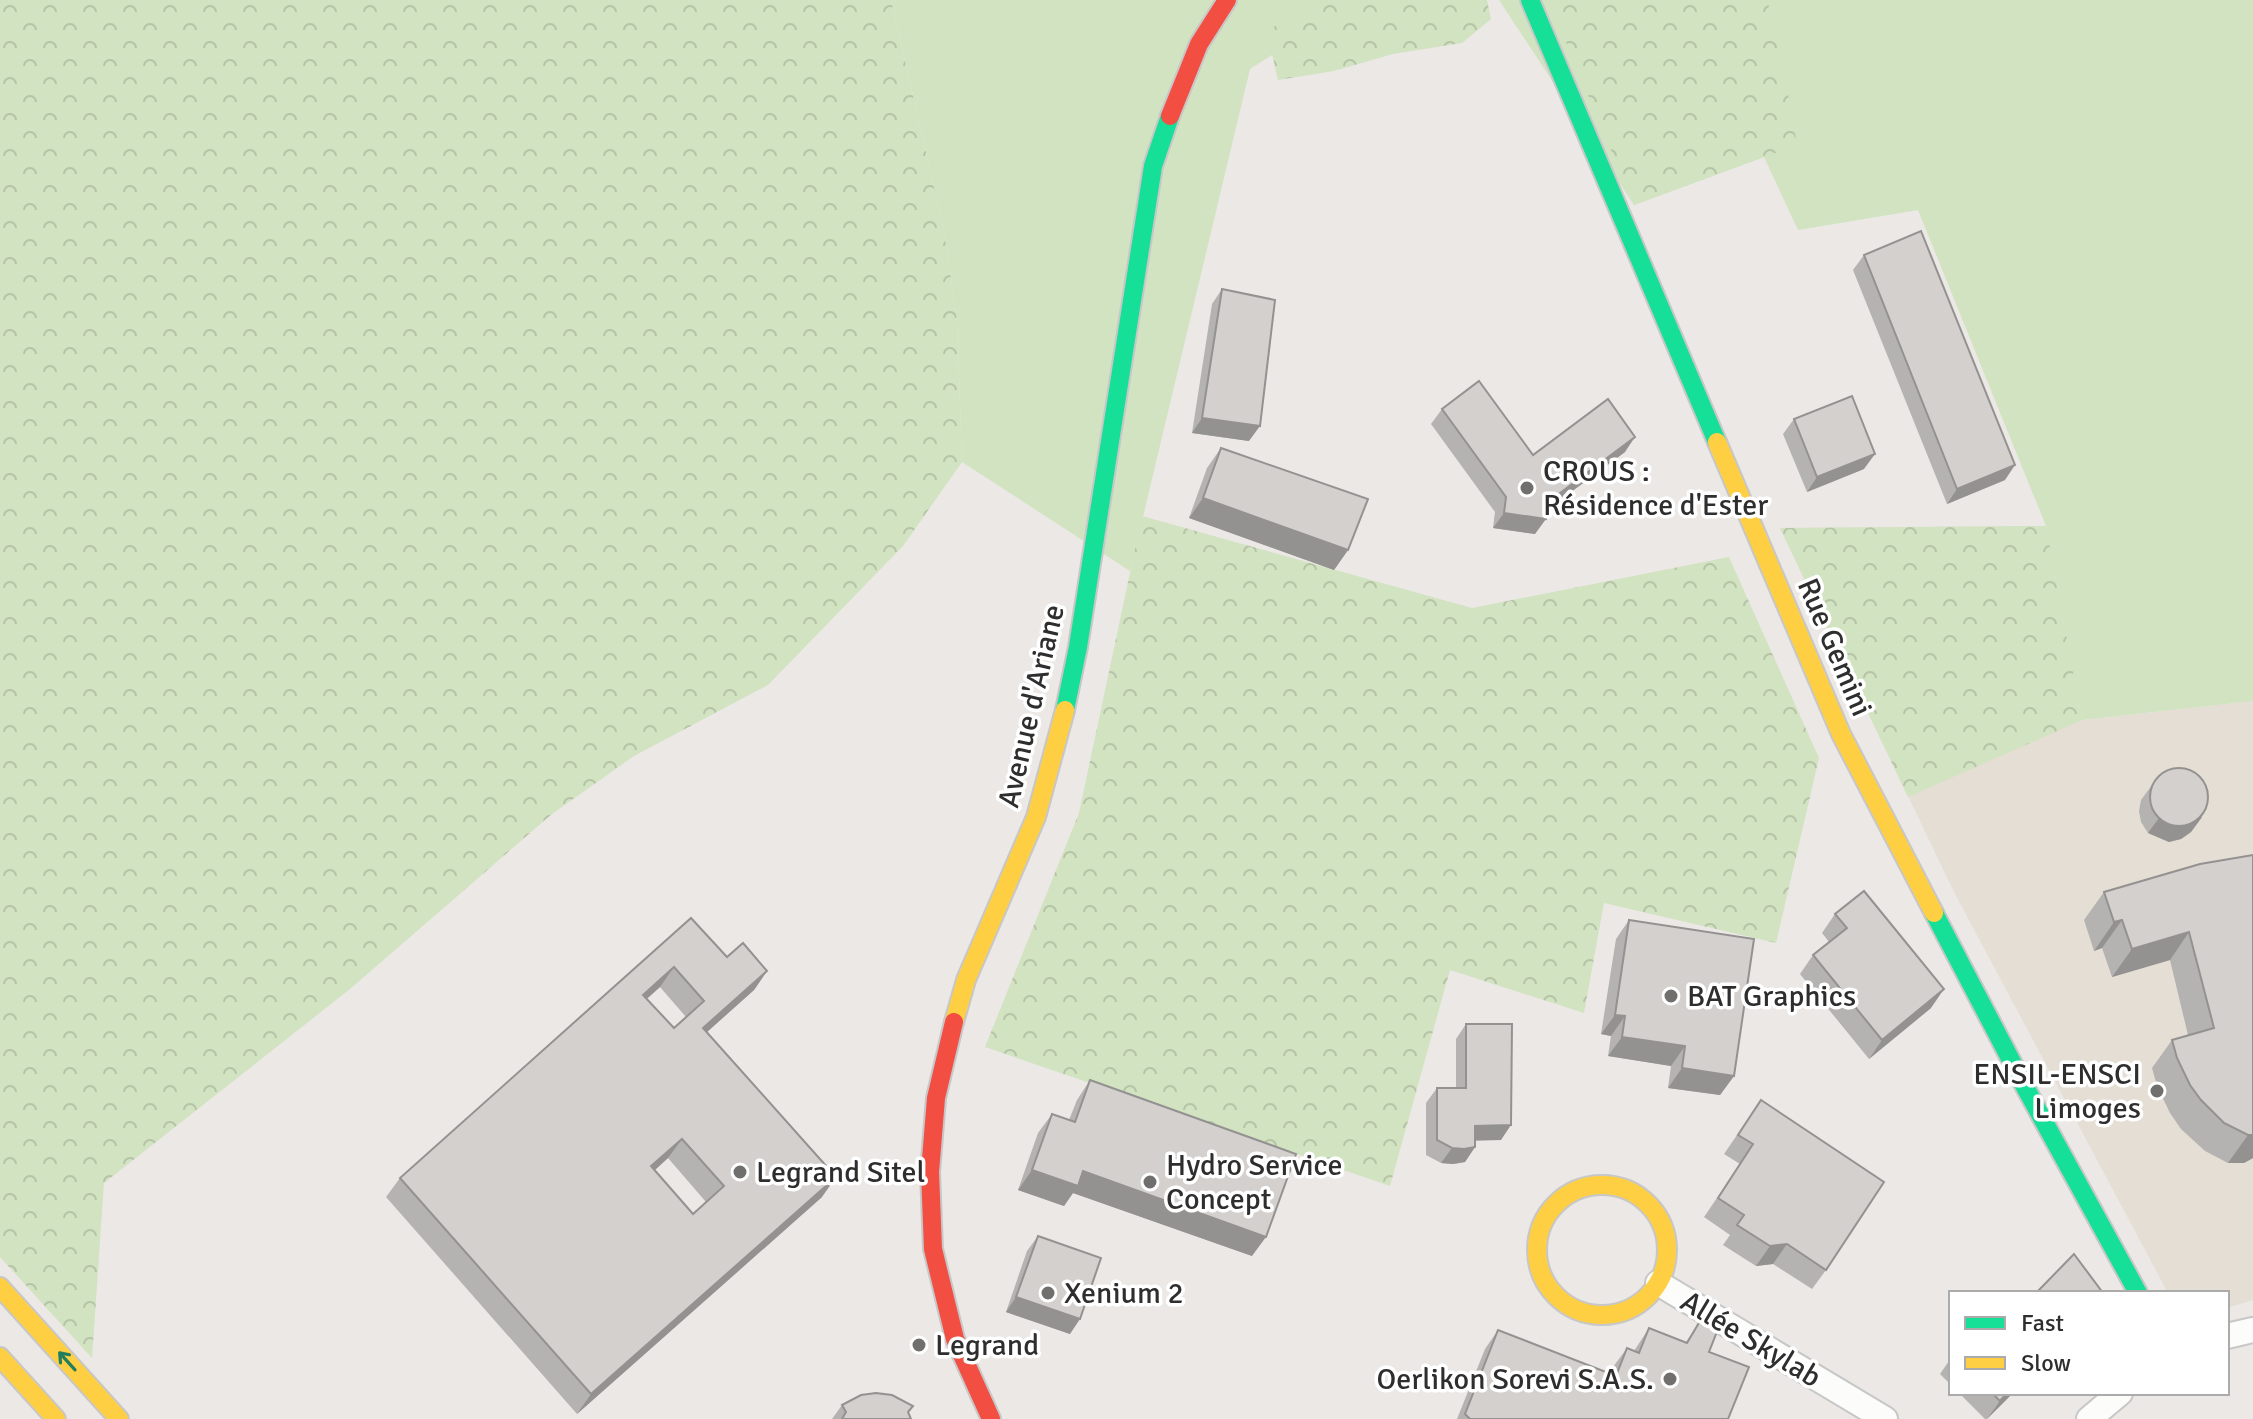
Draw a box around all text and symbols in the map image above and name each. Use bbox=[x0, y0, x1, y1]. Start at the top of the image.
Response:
place label: CROUS : Résidence d'Ester bbox=[1543, 453, 1768, 524]
marker: CROUS : Résidence d'Ester bbox=[1518, 479, 1536, 497]
street label: Rue Gemini bbox=[1789, 573, 1880, 722]
street label: Avenue d'Ariane bbox=[990, 601, 1073, 811]
place label: BAT Graphics bbox=[1687, 978, 1856, 1015]
marker: BAT Graphics bbox=[1662, 987, 1680, 1005]
place label: ENSIL-ENSCI Limoges bbox=[1973, 1056, 2141, 1127]
marker: ENSIL-ENSCI Limoges bbox=[2148, 1082, 2166, 1100]
place label: Hydro Service Concept bbox=[1166, 1147, 1343, 1218]
place label: Legrand Sitel bbox=[756, 1154, 925, 1191]
marker: Legrand Sitel bbox=[731, 1163, 749, 1181]
marker: Hydro Service Concept bbox=[1141, 1173, 1159, 1191]
place label: Xenium 2 bbox=[1064, 1275, 1184, 1312]
street label: Allée Skylab bbox=[1674, 1283, 1828, 1396]
marker: Xenium 2 bbox=[1039, 1284, 1057, 1302]
legend bbox=[1949, 1291, 2229, 1395]
text: Fast bbox=[2021, 1308, 2064, 1338]
place label: Legrand bbox=[935, 1327, 1039, 1364]
marker: Legrand bbox=[910, 1336, 928, 1354]
text: Slow bbox=[2021, 1348, 2071, 1378]
one-way arrow bbox=[57, 1351, 76, 1371]
place label: Oerlikon Sorevi S.A.S. bbox=[1377, 1361, 1654, 1398]
marker: Oerlikon Sorevi S.A.S. bbox=[1661, 1370, 1679, 1388]

